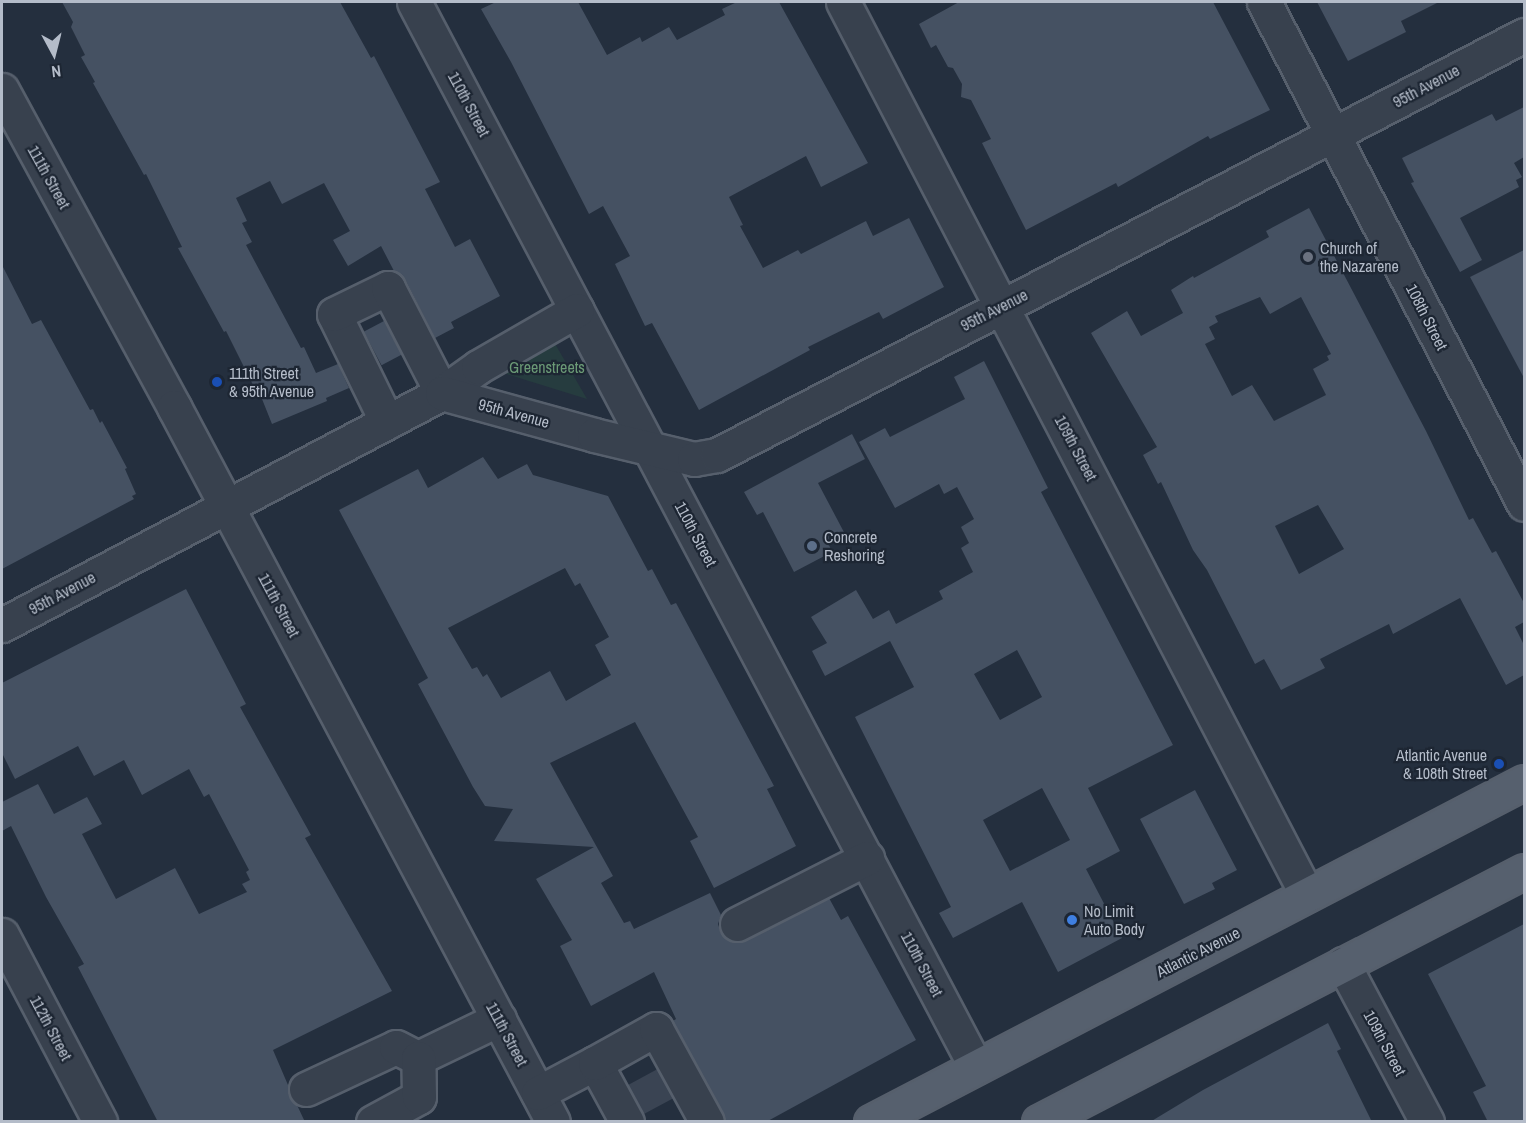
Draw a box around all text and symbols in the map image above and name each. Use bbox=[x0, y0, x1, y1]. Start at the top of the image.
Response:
north arrow bbox=[24, 24, 84, 84]
text: N bbox=[50, 60, 62, 83]
street label: 95th Avenue bbox=[1389, 60, 1463, 112]
street label: 110th Street bbox=[444, 68, 494, 140]
street label: 111th Street bbox=[24, 142, 74, 212]
place label: Church of the Nazarene bbox=[1320, 238, 1399, 276]
marker: Church of the Nazarene bbox=[1301, 250, 1315, 264]
street label: 108th Street bbox=[1402, 281, 1452, 353]
street label: 95th Avenue bbox=[957, 285, 1031, 335]
park label: Greenstreets bbox=[509, 357, 585, 377]
place label: 111th Street & 95th Avenue bbox=[229, 363, 315, 401]
marker: 111th Street & 95th Avenue bbox=[210, 375, 224, 389]
street label: 95th Avenue bbox=[476, 394, 552, 432]
street label: 109th Street bbox=[1051, 412, 1101, 484]
street label: 110th Street bbox=[671, 498, 721, 570]
place label: Concrete Reshoring bbox=[824, 527, 885, 565]
marker: Concrete Reshoring bbox=[805, 539, 819, 553]
street label: 95th Avenue bbox=[25, 567, 99, 619]
street label: 111th Street bbox=[254, 570, 304, 640]
place label: Atlantic Avenue & 108th Street bbox=[1395, 745, 1487, 783]
marker: Atlantic Avenue & 108th Street bbox=[1492, 757, 1506, 771]
place label: No Limit Auto Body bbox=[1084, 901, 1145, 939]
marker: No Limit Auto Body bbox=[1065, 913, 1079, 927]
street label: Atlantic Avenue bbox=[1153, 923, 1243, 981]
street label: 110th Street bbox=[897, 928, 947, 1000]
street label: 112th Street bbox=[26, 992, 76, 1064]
street label: 111th Street bbox=[482, 999, 532, 1069]
street label: 109th Street bbox=[1360, 1007, 1410, 1079]

